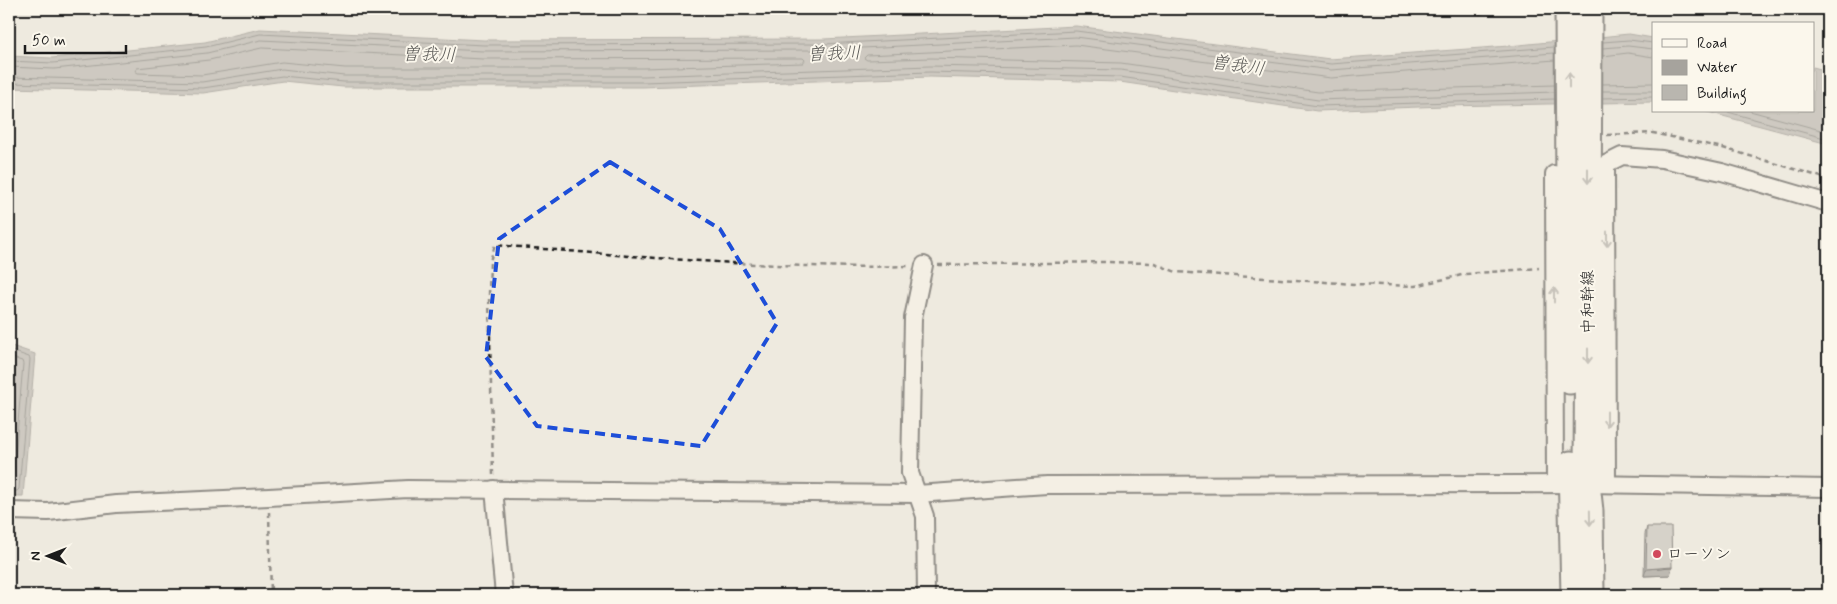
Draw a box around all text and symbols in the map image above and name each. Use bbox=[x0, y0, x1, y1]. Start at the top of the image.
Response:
scale bar bbox=[25, 22, 126, 54]
legend bbox=[1652, 22, 1814, 112]
text: 50 m bbox=[32, 31, 66, 51]
text: Road bbox=[1697, 34, 1727, 54]
water label: 曽我川 bbox=[807, 41, 861, 67]
water label: 曽我川 bbox=[402, 43, 456, 67]
water label: 曽我川 bbox=[1210, 50, 1266, 82]
text: Water bbox=[1697, 58, 1737, 78]
one-way arrow bbox=[1564, 72, 1574, 88]
text: Building bbox=[1697, 84, 1747, 105]
one-way arrow bbox=[1583, 167, 1593, 183]
one-way arrow bbox=[1602, 231, 1612, 247]
street label: 中和幹線 bbox=[1578, 270, 1599, 334]
one-way arrow bbox=[1549, 288, 1559, 304]
one-way arrow bbox=[1583, 347, 1593, 363]
one-way arrow bbox=[1602, 411, 1612, 427]
one-way arrow bbox=[1585, 510, 1595, 526]
north arrow bbox=[22, 532, 72, 582]
place label: ローソン bbox=[1667, 544, 1731, 565]
marker: ローソン bbox=[1651, 548, 1663, 560]
text: N bbox=[27, 551, 45, 561]

